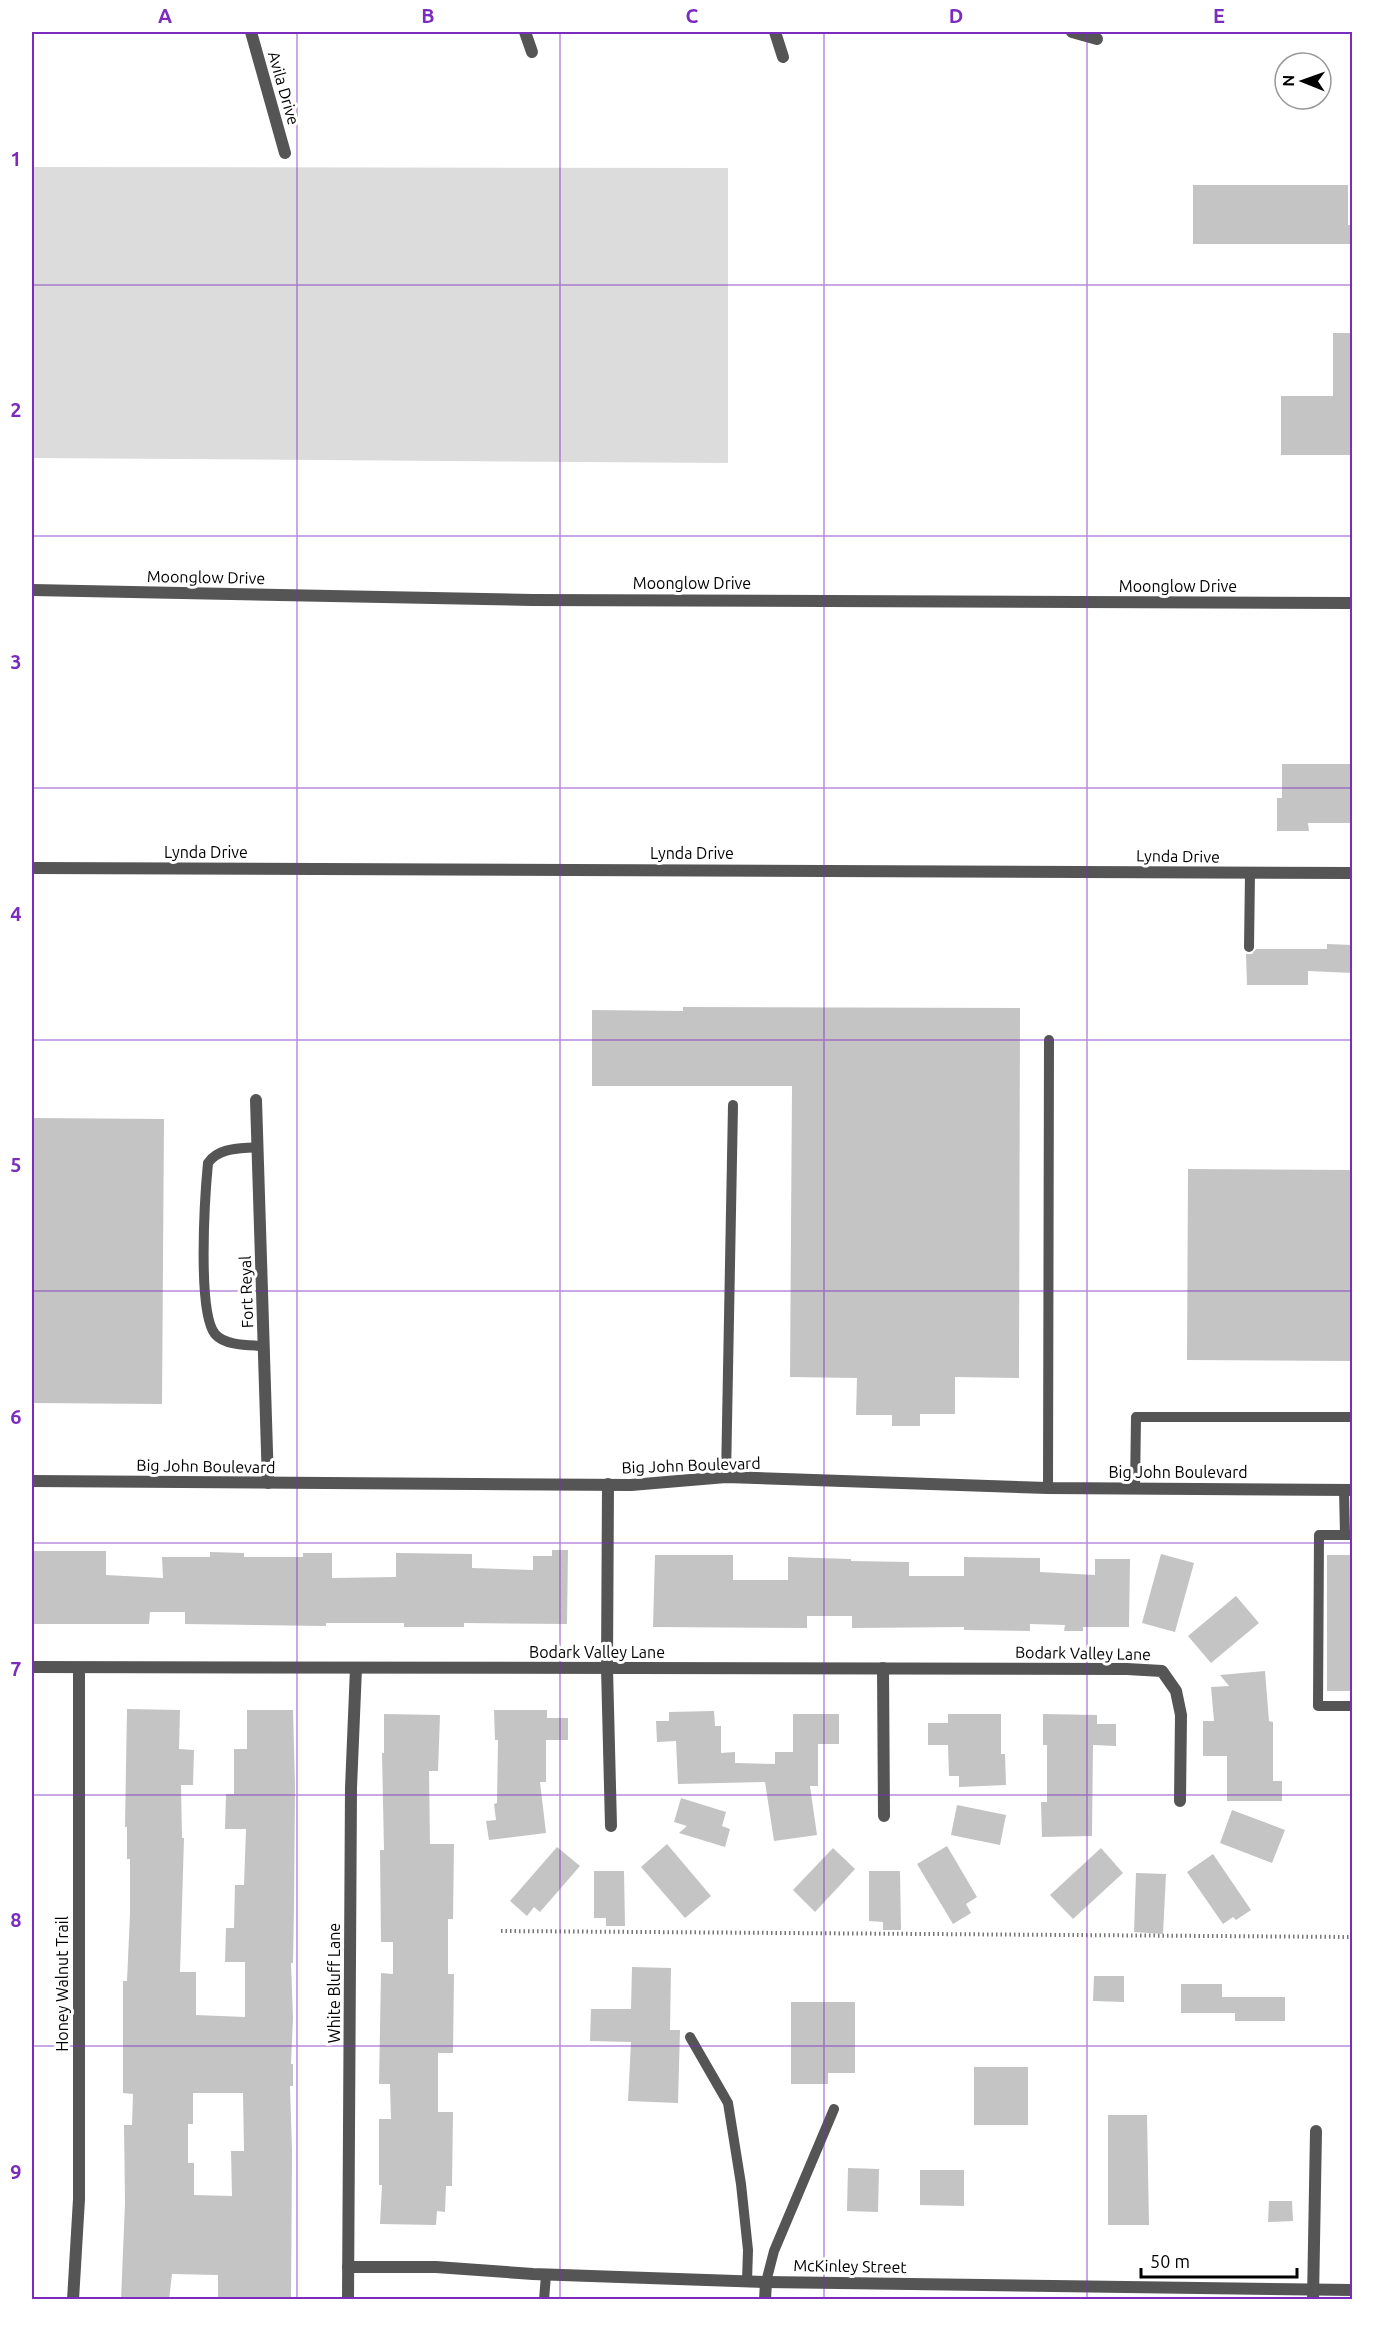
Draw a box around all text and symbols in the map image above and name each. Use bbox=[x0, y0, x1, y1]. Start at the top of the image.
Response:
text: A bbox=[158, 4, 172, 27]
text: B bbox=[421, 4, 435, 27]
text: C bbox=[686, 4, 699, 27]
text: D bbox=[949, 4, 963, 27]
text: E bbox=[1213, 4, 1225, 27]
street label: Avila Drive bbox=[265, 49, 303, 127]
north arrow bbox=[1273, 51, 1333, 111]
text: N bbox=[1279, 75, 1297, 87]
text: 1 bbox=[10, 147, 22, 170]
text: 2 bbox=[10, 398, 22, 421]
street label: Moonglow Drive bbox=[147, 567, 265, 587]
street label: Moonglow Drive bbox=[633, 574, 751, 592]
street label: Moonglow Drive bbox=[1119, 577, 1237, 595]
text: 3 bbox=[10, 650, 22, 673]
street label: Lynda Drive bbox=[164, 843, 248, 861]
street label: Lynda Drive bbox=[650, 844, 734, 862]
street label: Lynda Drive bbox=[1136, 846, 1220, 866]
text: 4 bbox=[10, 902, 22, 925]
text: 5 bbox=[10, 1153, 22, 1176]
street label: Fort Reyal bbox=[236, 1255, 256, 1329]
text: 6 bbox=[10, 1405, 22, 1428]
street label: Big John Boulevard bbox=[621, 1454, 761, 1476]
street label: Big John Boulevard bbox=[136, 1456, 276, 1476]
street label: Big John Boulevard bbox=[1108, 1463, 1248, 1481]
street label: Bodark Valley Lane bbox=[529, 1643, 665, 1661]
street label: Bodark Valley Lane bbox=[1015, 1643, 1151, 1663]
text: 7 bbox=[10, 1657, 22, 1680]
text: 8 bbox=[10, 1908, 22, 1931]
street label: Honey Walnut Trail bbox=[53, 1916, 71, 2052]
street label: White Bluff Lane bbox=[325, 1923, 343, 2043]
text: 9 bbox=[10, 2160, 22, 2183]
scale bar bbox=[1141, 2241, 1297, 2279]
text: 50 m bbox=[1150, 2251, 1190, 2271]
street label: McKinley Street bbox=[793, 2256, 908, 2276]

